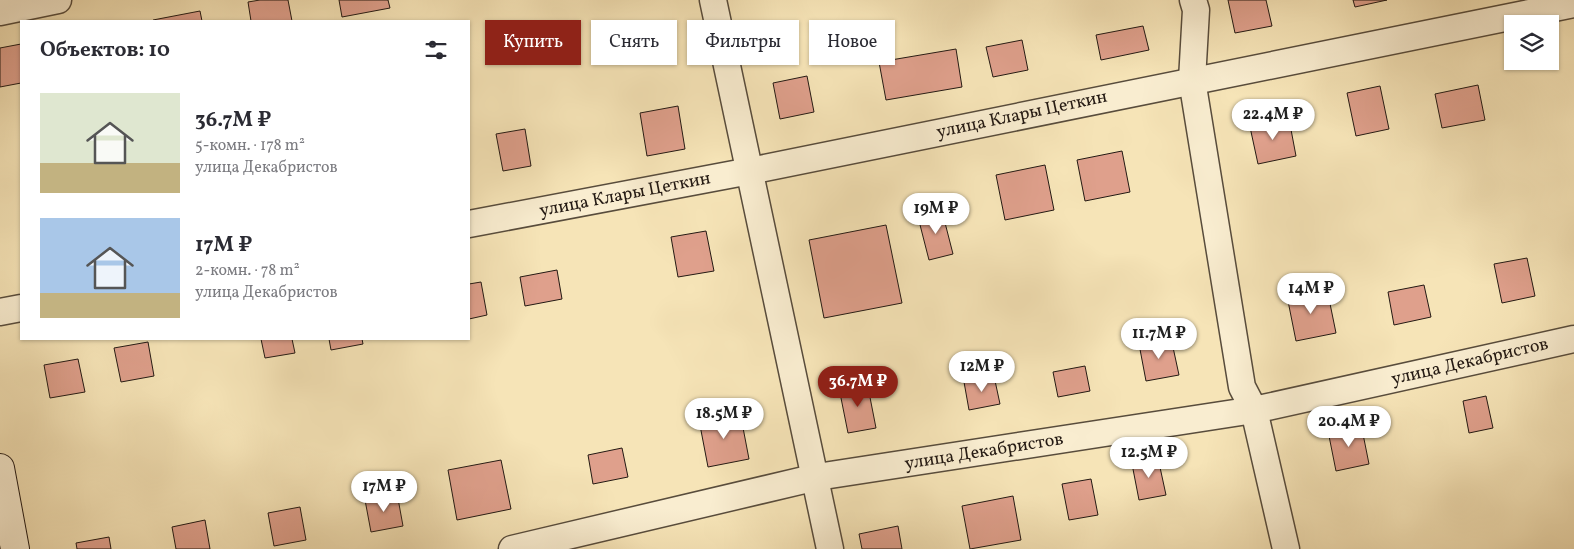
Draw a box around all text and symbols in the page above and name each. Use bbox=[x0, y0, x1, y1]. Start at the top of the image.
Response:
map controls bbox=[1504, 15, 1559, 70]
button: layers bbox=[1504, 15, 1559, 70]
chip: Купить bbox=[485, 20, 581, 65]
chip: Снять bbox=[591, 20, 677, 65]
chip: Фильтры bbox=[687, 20, 799, 65]
chip: Новое bbox=[809, 20, 895, 65]
text: Объектов: 10 bbox=[40, 36, 170, 65]
icon: filters bbox=[422, 36, 450, 64]
street label: улица Клары Цеткин bbox=[934, 85, 1110, 145]
pin: 22.4M ₽ bbox=[1227, 98, 1319, 141]
text: 22.4M ₽ bbox=[1243, 104, 1303, 126]
text: 36.7M ₽ bbox=[195, 106, 272, 135]
icon: home bbox=[80, 113, 140, 173]
text: 5-комн. · 178 m² bbox=[195, 135, 305, 157]
text: улица Декабристов bbox=[195, 157, 338, 179]
street label: улица Клары Цеткин bbox=[537, 166, 713, 224]
pin: 19M ₽ bbox=[901, 192, 971, 235]
text: 19M ₽ bbox=[914, 198, 958, 220]
text: 17M ₽ bbox=[195, 231, 252, 260]
icon: home bbox=[80, 238, 140, 298]
text: 2-комн. · 78 m² bbox=[195, 260, 300, 282]
pin: 14M ₽ bbox=[1276, 272, 1346, 315]
text: 14M ₽ bbox=[1288, 278, 1334, 300]
text: улица Декабристов bbox=[195, 282, 338, 304]
pin: 11.7M ₽ bbox=[1113, 318, 1205, 360]
text: 11.7M ₽ bbox=[1132, 323, 1186, 345]
street label: улица Декабристов bbox=[1389, 332, 1551, 392]
pin: 12M ₽ bbox=[947, 350, 1017, 393]
text: 12M ₽ bbox=[960, 356, 1004, 378]
pin: 36.7M ₽ bbox=[812, 366, 904, 408]
text: 36.7M ₽ bbox=[829, 371, 887, 393]
pin: 18.5M ₽ bbox=[678, 398, 770, 440]
text: 18.5M ₽ bbox=[696, 403, 752, 425]
pin: 20.4M ₽ bbox=[1303, 406, 1395, 448]
text: 20.4M ₽ bbox=[1318, 411, 1380, 433]
street label: улица Декабристов bbox=[903, 427, 1065, 477]
pin: 12.5M ₽ bbox=[1103, 436, 1195, 479]
text: 12.5M ₽ bbox=[1121, 442, 1177, 464]
pin: 17M ₽ bbox=[349, 470, 419, 513]
text: 17M ₽ bbox=[362, 476, 406, 498]

